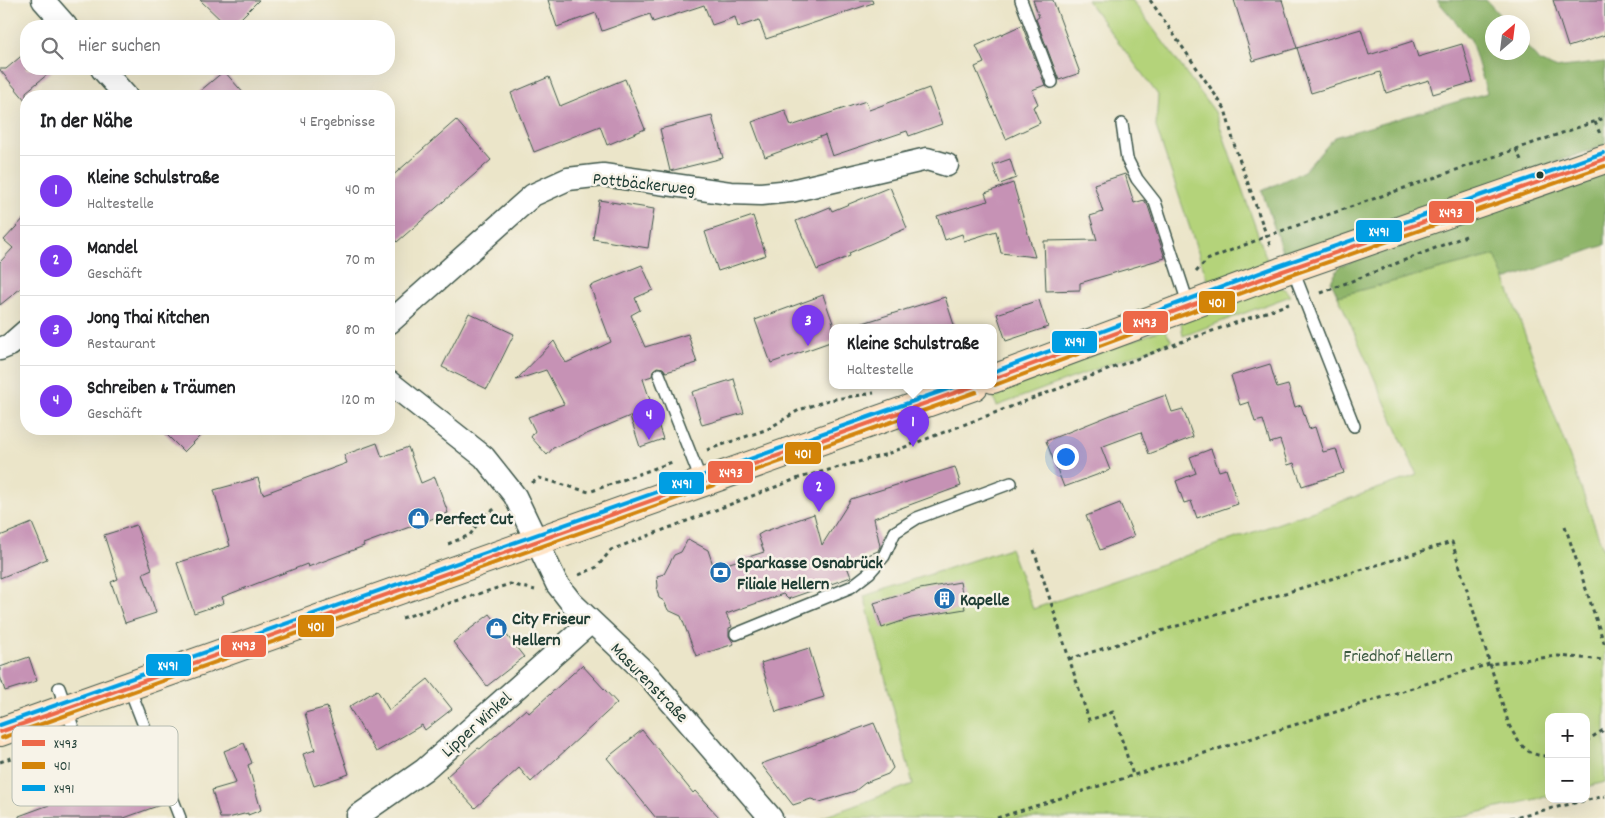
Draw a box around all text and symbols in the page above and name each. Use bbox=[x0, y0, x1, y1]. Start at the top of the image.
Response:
north arrow bbox=[1485, 15, 1530, 60]
search box bbox=[20, 20, 395, 75]
icon: search bbox=[38, 34, 66, 62]
text: Hier suchen bbox=[78, 34, 161, 61]
text: In der Nähe bbox=[40, 108, 132, 138]
text: 4 Ergebnisse bbox=[300, 111, 375, 134]
text: Kleine Schulstraße bbox=[87, 166, 219, 193]
street label: Pottbäckerweg bbox=[591, 168, 696, 203]
unlabelled marker bbox=[1535, 170, 1545, 180]
text: 1 bbox=[54, 179, 58, 202]
text: 40 m bbox=[345, 179, 375, 202]
text: Haltestelle bbox=[87, 193, 154, 216]
line badge: X493 bbox=[1428, 200, 1475, 224]
text: X493 bbox=[1439, 204, 1463, 224]
line badge: X491 bbox=[1355, 219, 1403, 243]
text: X491 bbox=[1369, 223, 1389, 243]
text: Mandel bbox=[87, 236, 138, 263]
text: 2 bbox=[53, 249, 60, 272]
text: 70 m bbox=[345, 249, 375, 272]
text: Geschäft bbox=[87, 263, 142, 286]
line badge: 401 bbox=[1198, 290, 1236, 314]
text: 401 bbox=[1209, 294, 1225, 314]
pin: 3 bbox=[792, 305, 824, 346]
text: Jong Thai Kitchen bbox=[87, 306, 210, 333]
line badge: X493 bbox=[1122, 310, 1169, 334]
text: X493 bbox=[1133, 314, 1157, 334]
text: 3 bbox=[52, 319, 60, 342]
text: 80 m bbox=[345, 319, 375, 342]
popup bbox=[829, 324, 997, 389]
line badge: X491 bbox=[1051, 330, 1098, 354]
text: Kleine Schulstraße bbox=[847, 332, 979, 359]
text: Restaurant bbox=[87, 333, 156, 356]
text: X491 bbox=[1065, 333, 1085, 353]
text: Haltestelle bbox=[847, 359, 914, 382]
text: Schreiben & Träumen bbox=[87, 376, 236, 403]
text: 4 bbox=[53, 389, 59, 412]
text: 120 m bbox=[341, 389, 375, 412]
pin: 4 bbox=[633, 399, 665, 440]
text: Geschäft bbox=[87, 403, 142, 426]
pin: 1 bbox=[897, 406, 929, 447]
line badge: 401 bbox=[784, 441, 822, 465]
your location bbox=[1053, 444, 1079, 470]
text: 401 bbox=[795, 445, 811, 465]
line badge: X493 bbox=[707, 460, 754, 484]
text: X493 bbox=[719, 464, 743, 484]
line badge: X491 bbox=[658, 471, 705, 495]
pin: 2 bbox=[803, 471, 835, 512]
text: X491 bbox=[672, 475, 692, 495]
shop icon: Perfect Cut bbox=[407, 506, 431, 530]
place label: Perfect Cut bbox=[435, 508, 514, 533]
place label: Sparkasse Osnabrück Filiale Hellern bbox=[737, 552, 884, 598]
bank icon: Sparkasse Osnabrück Filiale Hellern bbox=[709, 560, 733, 584]
building icon: Kapelle bbox=[932, 587, 956, 611]
place label: Kapelle bbox=[960, 589, 1010, 614]
place label: City Friseur Hellern bbox=[512, 608, 590, 654]
line badge: 401 bbox=[297, 614, 335, 638]
shop icon: City Friseur Hellern bbox=[484, 616, 508, 640]
text: 401 bbox=[308, 618, 324, 638]
line badge: X493 bbox=[220, 634, 267, 658]
text: X493 bbox=[232, 637, 256, 657]
street label: Masurenstraße bbox=[603, 638, 693, 730]
park label: Friedhof Hellern bbox=[1343, 645, 1453, 670]
line badge: X491 bbox=[145, 653, 192, 677]
text: X491 bbox=[158, 657, 178, 677]
street label: Lipper Winkel bbox=[437, 687, 519, 764]
map controls bbox=[1545, 713, 1590, 803]
button: + bbox=[1545, 713, 1590, 758]
legend bbox=[12, 726, 178, 806]
text: X493 bbox=[54, 735, 77, 755]
text: 401 bbox=[54, 757, 71, 777]
button: − bbox=[1545, 758, 1590, 803]
text: X491 bbox=[54, 780, 74, 800]

